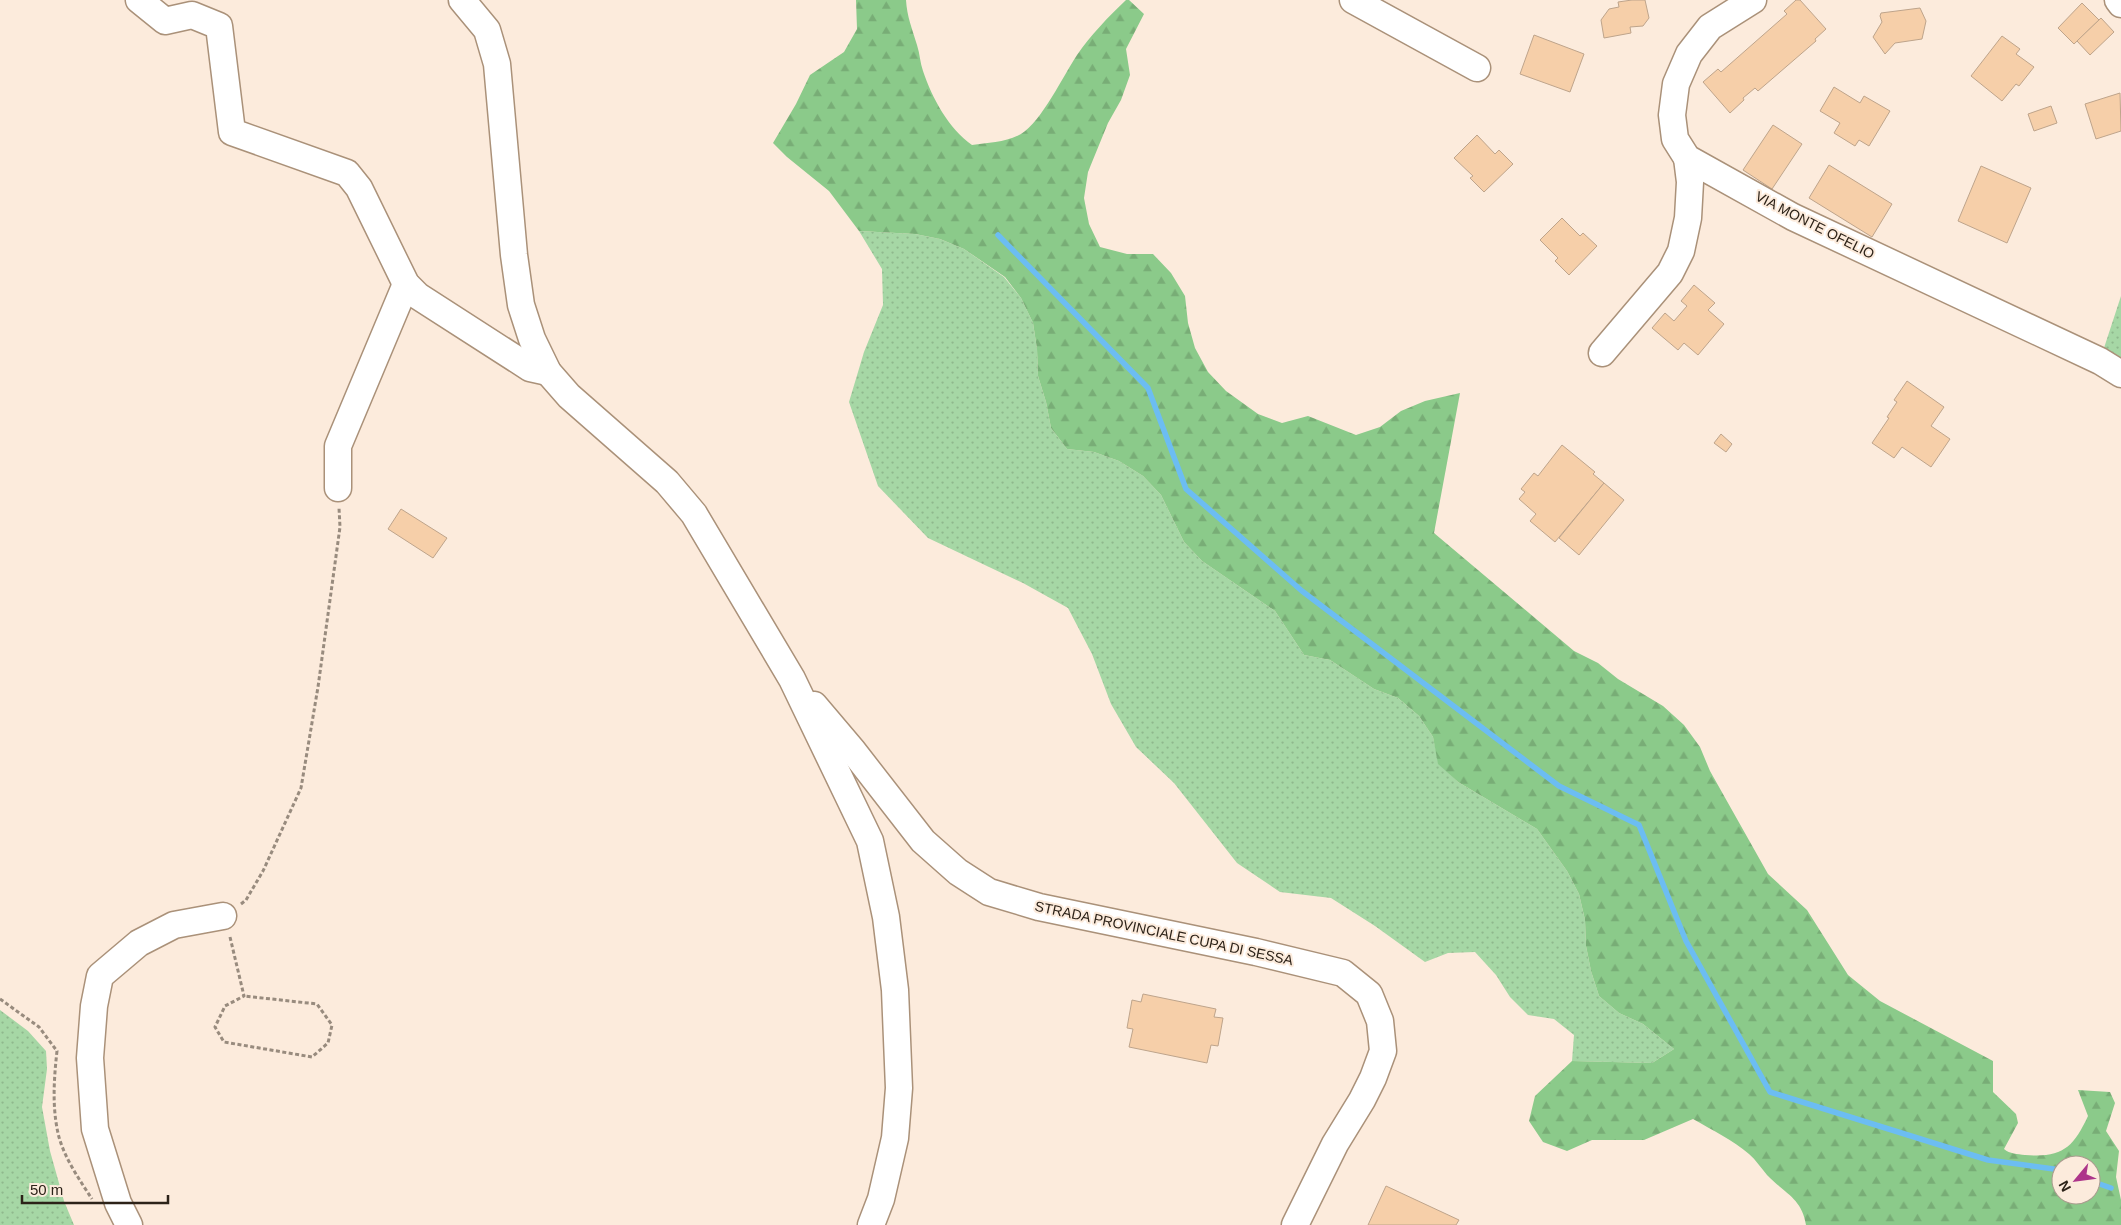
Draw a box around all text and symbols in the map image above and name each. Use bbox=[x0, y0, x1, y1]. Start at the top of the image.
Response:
street label: VIA MONTE OFELIO bbox=[1753, 188, 1877, 262]
street label: STRADA PROVINCIALE CUPA DI SESSA bbox=[1033, 898, 1295, 968]
north arrow bbox=[2051, 1155, 2101, 1205]
scale bar bbox=[22, 1172, 169, 1204]
text: N bbox=[2055, 1178, 2074, 1195]
text: 50 m bbox=[30, 1181, 63, 1198]

